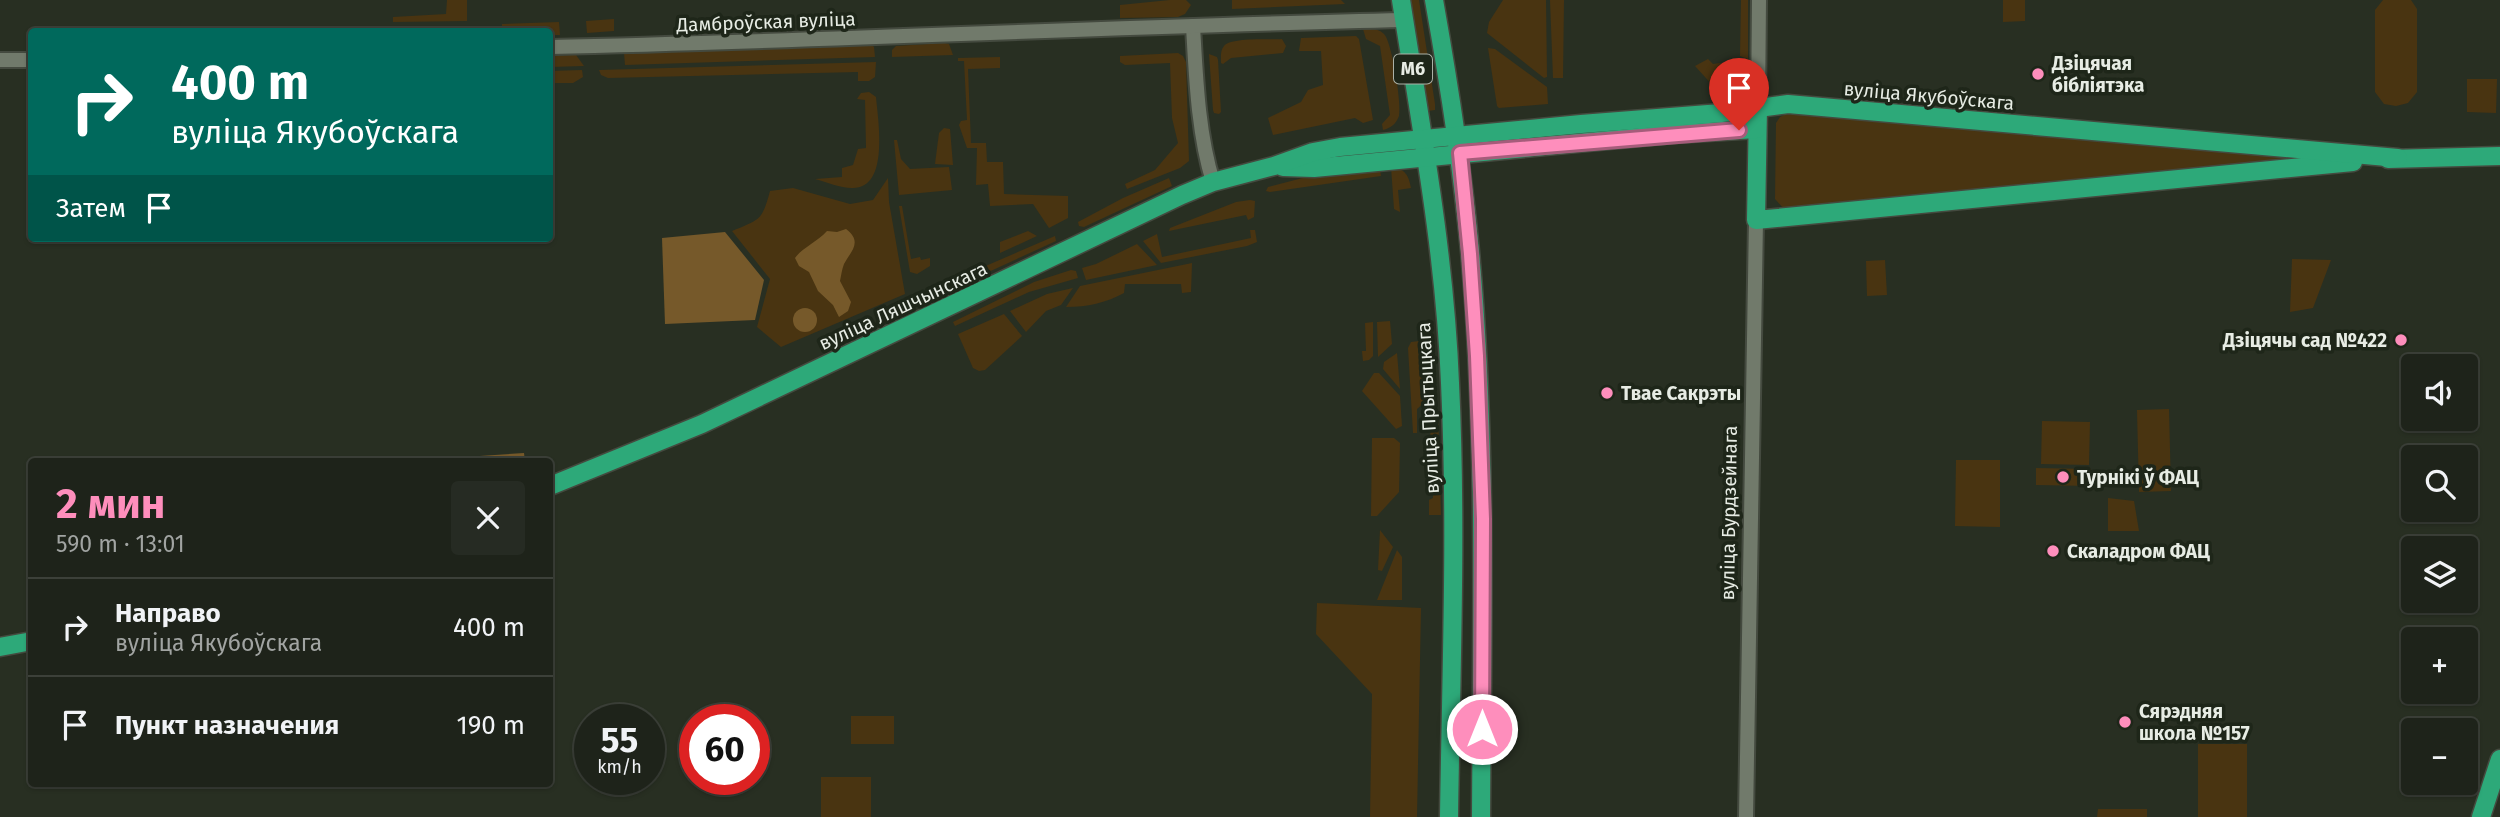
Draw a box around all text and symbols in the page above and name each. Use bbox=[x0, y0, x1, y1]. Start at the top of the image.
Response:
street label: Дамброўская вуліца bbox=[675, 7, 856, 37]
place label: Дзіцячая бібліятэка bbox=[2051, 52, 2144, 97]
text: 400 m bbox=[171, 53, 309, 112]
road number: М6 bbox=[1394, 55, 1432, 84]
icon: right bbox=[56, 56, 147, 147]
pin bbox=[1709, 58, 1769, 130]
marker: Дзіцячая бібліятэка bbox=[2030, 66, 2046, 82]
icon: arrive bbox=[1720, 69, 1758, 107]
street label: вуліца Якубоўскага bbox=[1843, 77, 2015, 115]
text: вуліца Якубоўскага bbox=[171, 113, 459, 151]
icon: arrive bbox=[140, 189, 178, 227]
text: Затем bbox=[56, 193, 126, 224]
street label: вуліца Ляшчынскага bbox=[815, 257, 991, 355]
street label: вуліца Прытыцкага bbox=[1412, 322, 1444, 494]
place label: Дзіцячы сад №422 bbox=[2222, 329, 2387, 352]
marker: Дзіцячы сад №422 bbox=[2393, 332, 2409, 348]
map controls bbox=[2401, 354, 2478, 795]
button: sound bbox=[2401, 354, 2478, 431]
place label: Твае Сакрэты bbox=[1621, 382, 1741, 405]
marker: Твае Сакрэты bbox=[1599, 385, 1615, 401]
street label: вуліца Бурдзейнага bbox=[1716, 425, 1742, 601]
button: search bbox=[2401, 445, 2478, 522]
place label: Турнікі ў ФАЦ bbox=[2077, 466, 2199, 489]
marker: Турнікі ў ФАЦ bbox=[2055, 469, 2071, 485]
text: 2 мин bbox=[56, 479, 165, 529]
button: close bbox=[451, 481, 525, 555]
text: 590 m · 13:01 bbox=[56, 530, 185, 558]
button: layers bbox=[2401, 536, 2478, 613]
place label: Скаладром ФАЦ bbox=[2067, 540, 2210, 563]
marker: Скаладром ФАЦ bbox=[2045, 543, 2061, 559]
text: Направо bbox=[115, 598, 221, 629]
icon: right bbox=[56, 608, 94, 646]
text: 400 m bbox=[453, 612, 525, 643]
button: + bbox=[2401, 627, 2478, 704]
text: вуліца Якубоўскага bbox=[115, 629, 322, 657]
position arrow bbox=[1445, 692, 1519, 766]
place label: Сярэдняя школа №157 bbox=[2139, 700, 2250, 745]
speed limit sign: 60 bbox=[679, 704, 770, 795]
icon: arrive bbox=[56, 706, 94, 744]
text: Пункт назначения bbox=[115, 710, 339, 741]
text: 190 m bbox=[456, 710, 525, 741]
marker: Сярэдняя школа №157 bbox=[2117, 714, 2133, 730]
button: − bbox=[2401, 718, 2478, 795]
text: 55 bbox=[601, 719, 638, 761]
text: km/h bbox=[597, 756, 642, 778]

